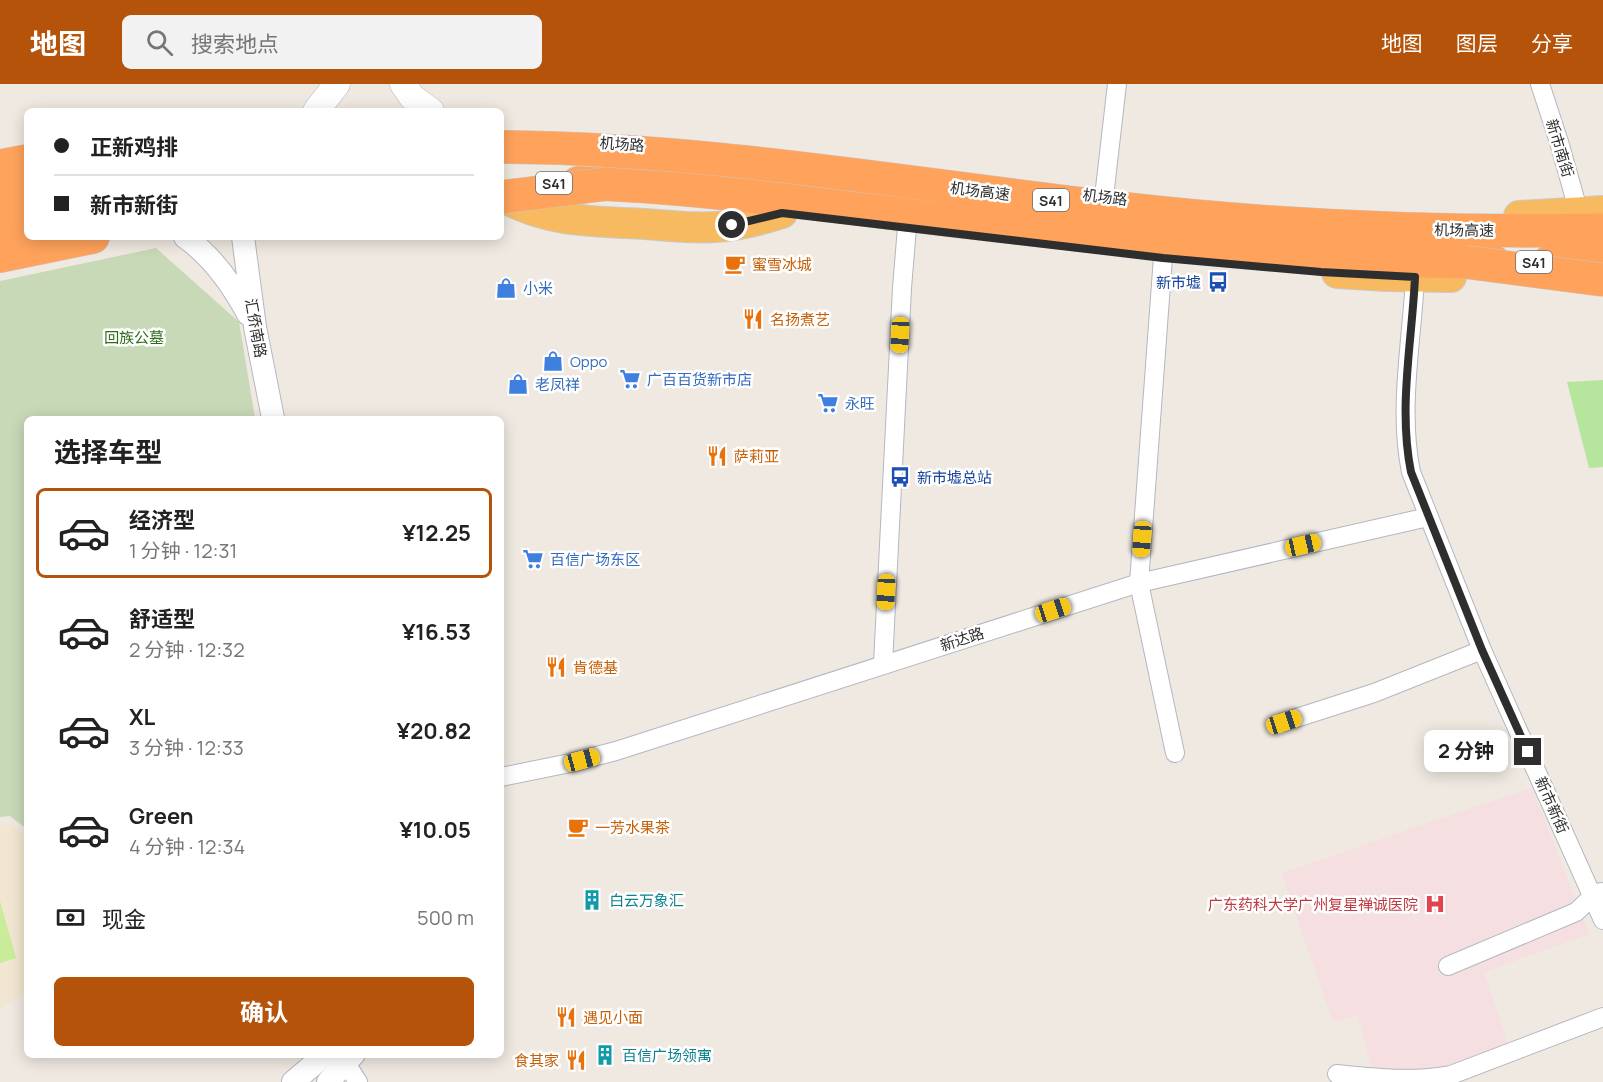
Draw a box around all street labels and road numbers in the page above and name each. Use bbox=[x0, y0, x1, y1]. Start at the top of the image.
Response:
street label: 新市南街 bbox=[1541, 116, 1579, 180]
street label: 机场路 bbox=[599, 132, 645, 156]
road number: S41 bbox=[536, 172, 572, 194]
street label: 机场高速 bbox=[949, 177, 1011, 205]
street label: 机场路 bbox=[1081, 184, 1129, 210]
road number: S41 bbox=[1033, 189, 1069, 211]
street label: 机场高速 bbox=[1434, 219, 1494, 241]
road number: S41 bbox=[1516, 251, 1552, 273]
street label: 汇侨南路 bbox=[240, 297, 272, 359]
street label: 新达路 bbox=[937, 622, 987, 656]
street label: 新市新街 bbox=[1530, 773, 1574, 837]

